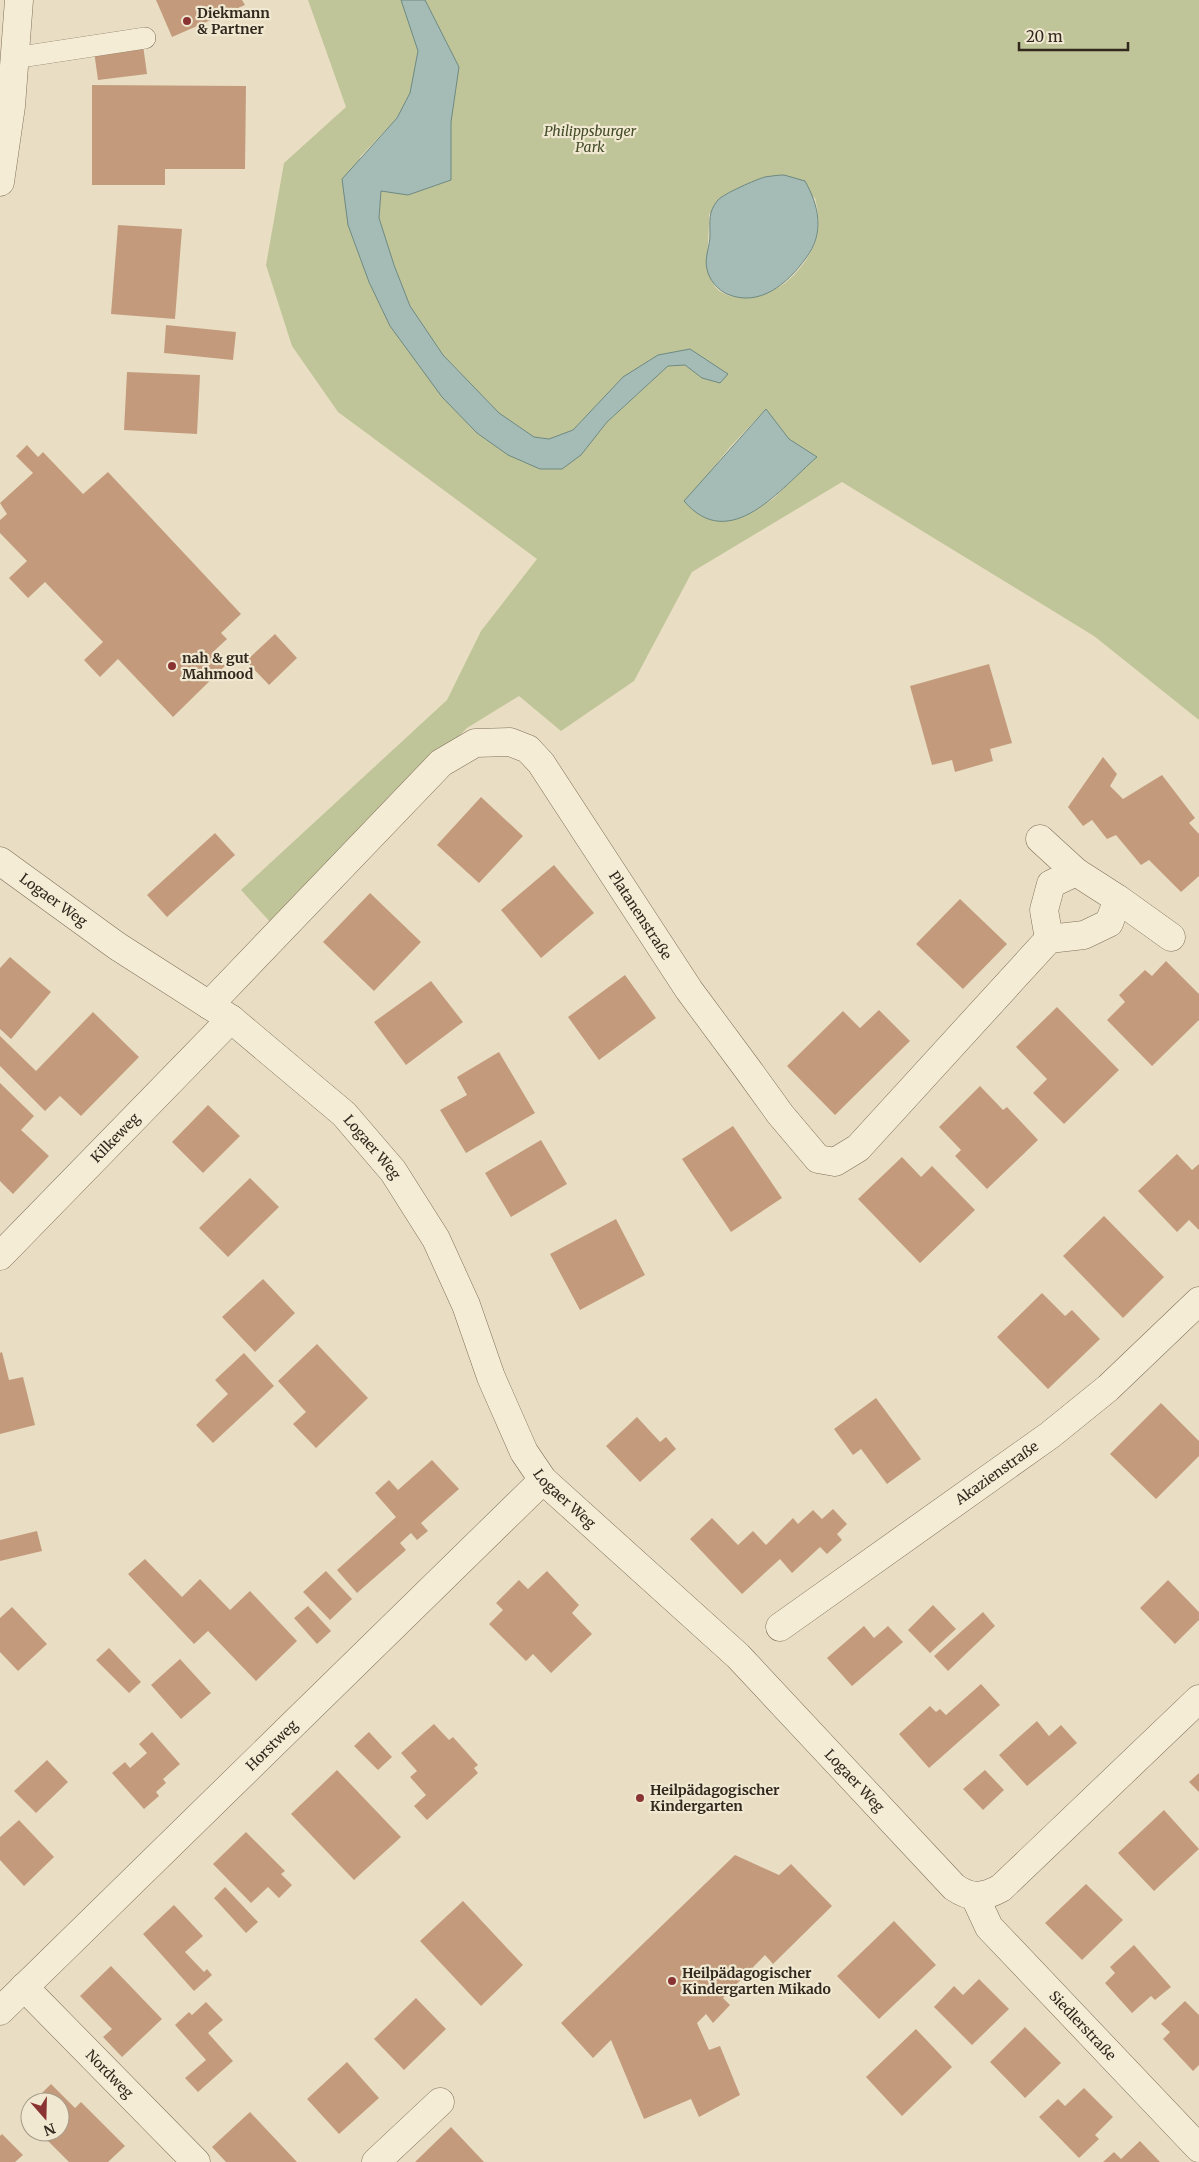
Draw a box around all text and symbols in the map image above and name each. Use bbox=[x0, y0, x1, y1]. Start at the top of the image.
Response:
place label: Diekmann & Partner bbox=[197, 4, 270, 38]
marker: Diekmann & Partner bbox=[181, 15, 193, 27]
scale bar bbox=[1019, 20, 1128, 52]
text: 20 m bbox=[1026, 27, 1063, 46]
park label: Philippsburger Park bbox=[544, 122, 636, 156]
place label: nah & gut Mahmood bbox=[182, 649, 254, 683]
marker: nah & gut Mahmood bbox=[166, 660, 178, 672]
street label: Platanenstraße bbox=[605, 868, 676, 963]
street label: Logaer Weg bbox=[16, 869, 91, 931]
street label: Kilkeweg bbox=[87, 1109, 144, 1167]
street label: Logaer Weg bbox=[340, 1111, 405, 1183]
street label: Akazienstraße bbox=[951, 1437, 1042, 1509]
street label: Logaer Weg bbox=[529, 1466, 600, 1533]
street label: Horstweg bbox=[242, 1716, 302, 1775]
street label: Logaer Weg bbox=[821, 1746, 889, 1816]
place label: Heilpädagogischer Kindergarten bbox=[650, 1781, 780, 1815]
marker: Heilpädagogischer Kindergarten bbox=[634, 1792, 646, 1804]
place label: Heilpädagogischer Kindergarten Mikado bbox=[682, 1964, 831, 1998]
marker: Heilpädagogischer Kindergarten Mikado bbox=[666, 1975, 678, 1987]
street label: Siedlerstraße bbox=[1045, 1987, 1120, 2064]
street label: Nordweg bbox=[82, 2046, 138, 2102]
north arrow bbox=[20, 2092, 70, 2142]
text: N bbox=[41, 2119, 58, 2140]

